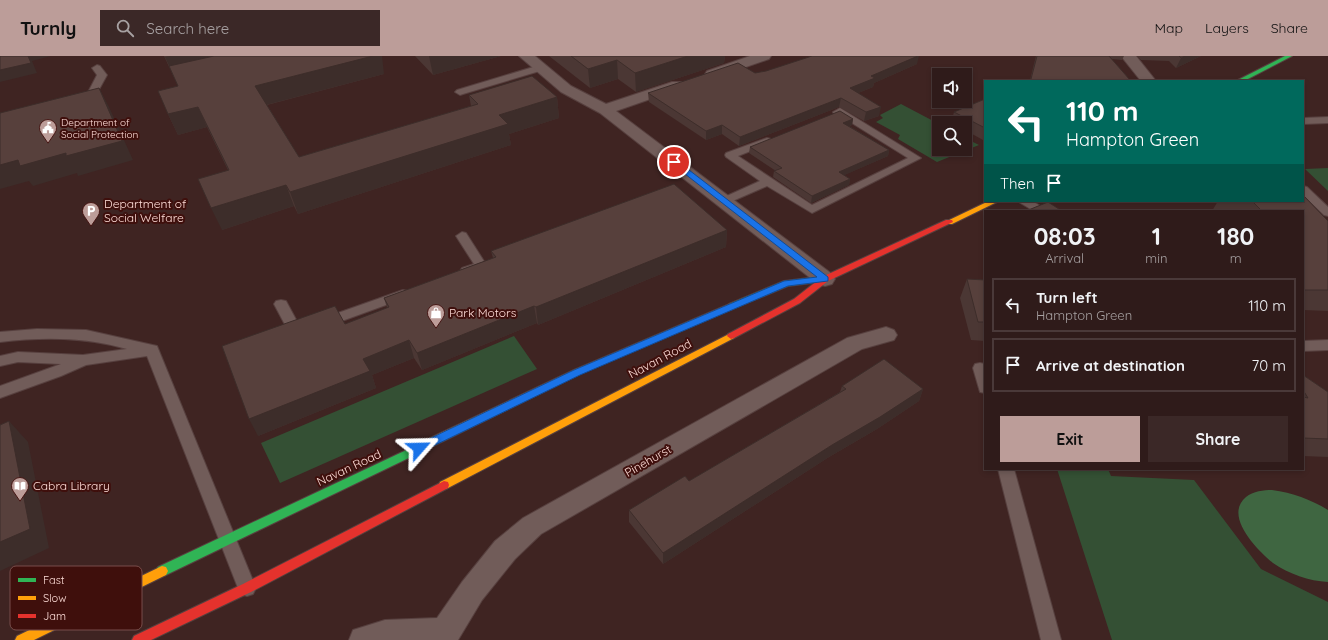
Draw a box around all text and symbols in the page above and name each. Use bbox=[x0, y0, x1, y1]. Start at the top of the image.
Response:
search box bbox=[100, 10, 380, 46]
text: Turnly bbox=[20, 16, 76, 40]
icon: search bbox=[114, 17, 136, 39]
text: Search here bbox=[146, 19, 229, 38]
text: Map bbox=[1154, 19, 1183, 37]
text: Layers bbox=[1205, 19, 1249, 37]
text: Share bbox=[1271, 19, 1308, 37]
map controls bbox=[932, 68, 972, 156]
button: sound bbox=[932, 68, 972, 108]
text: 110 m bbox=[1066, 93, 1139, 128]
icon: left bbox=[1000, 96, 1052, 148]
place label: Department of Social Protection bbox=[61, 116, 138, 141]
button: search bbox=[932, 116, 972, 156]
public building icon: Department of Social Protection bbox=[38, 118, 58, 143]
text: Hampton Green bbox=[1066, 128, 1199, 151]
pin bbox=[657, 145, 691, 179]
icon: arrive bbox=[663, 151, 685, 173]
icon: arrive bbox=[1043, 172, 1065, 194]
text: Then bbox=[1000, 174, 1035, 193]
place label: Department of Social Welfare bbox=[104, 196, 187, 225]
parking icon: Department of Social Welfare bbox=[81, 201, 101, 226]
text: 08:03 bbox=[1034, 221, 1096, 251]
text: 1 bbox=[1152, 221, 1161, 251]
text: 180 bbox=[1217, 221, 1254, 251]
text: Arrival bbox=[1045, 250, 1084, 266]
text: min bbox=[1145, 250, 1167, 266]
text: m bbox=[1230, 250, 1242, 266]
text: Turn left bbox=[1036, 288, 1098, 307]
icon: left bbox=[1002, 294, 1024, 316]
text: 110 m bbox=[1248, 296, 1286, 315]
shop icon: Park Motors bbox=[426, 303, 446, 328]
place label: Park Motors bbox=[449, 305, 517, 320]
text: Hampton Green bbox=[1036, 307, 1132, 323]
street label: Navan Road bbox=[626, 336, 694, 381]
icon: arrive bbox=[1002, 354, 1024, 376]
text: Arrive at destination bbox=[1036, 356, 1185, 375]
text: 70 m bbox=[1252, 356, 1286, 375]
button: Exit bbox=[1000, 416, 1140, 462]
button: Share bbox=[1148, 416, 1288, 462]
position arrow bbox=[398, 427, 440, 469]
street label: Pinehurst bbox=[622, 441, 674, 480]
street label: Navan Road bbox=[314, 446, 383, 489]
library icon: Cabra Library bbox=[10, 476, 30, 501]
place label: Cabra Library bbox=[33, 478, 110, 493]
legend bbox=[10, 566, 142, 630]
text: Fast bbox=[43, 573, 65, 587]
text: Slow bbox=[43, 591, 67, 605]
text: Jam bbox=[43, 609, 66, 623]

